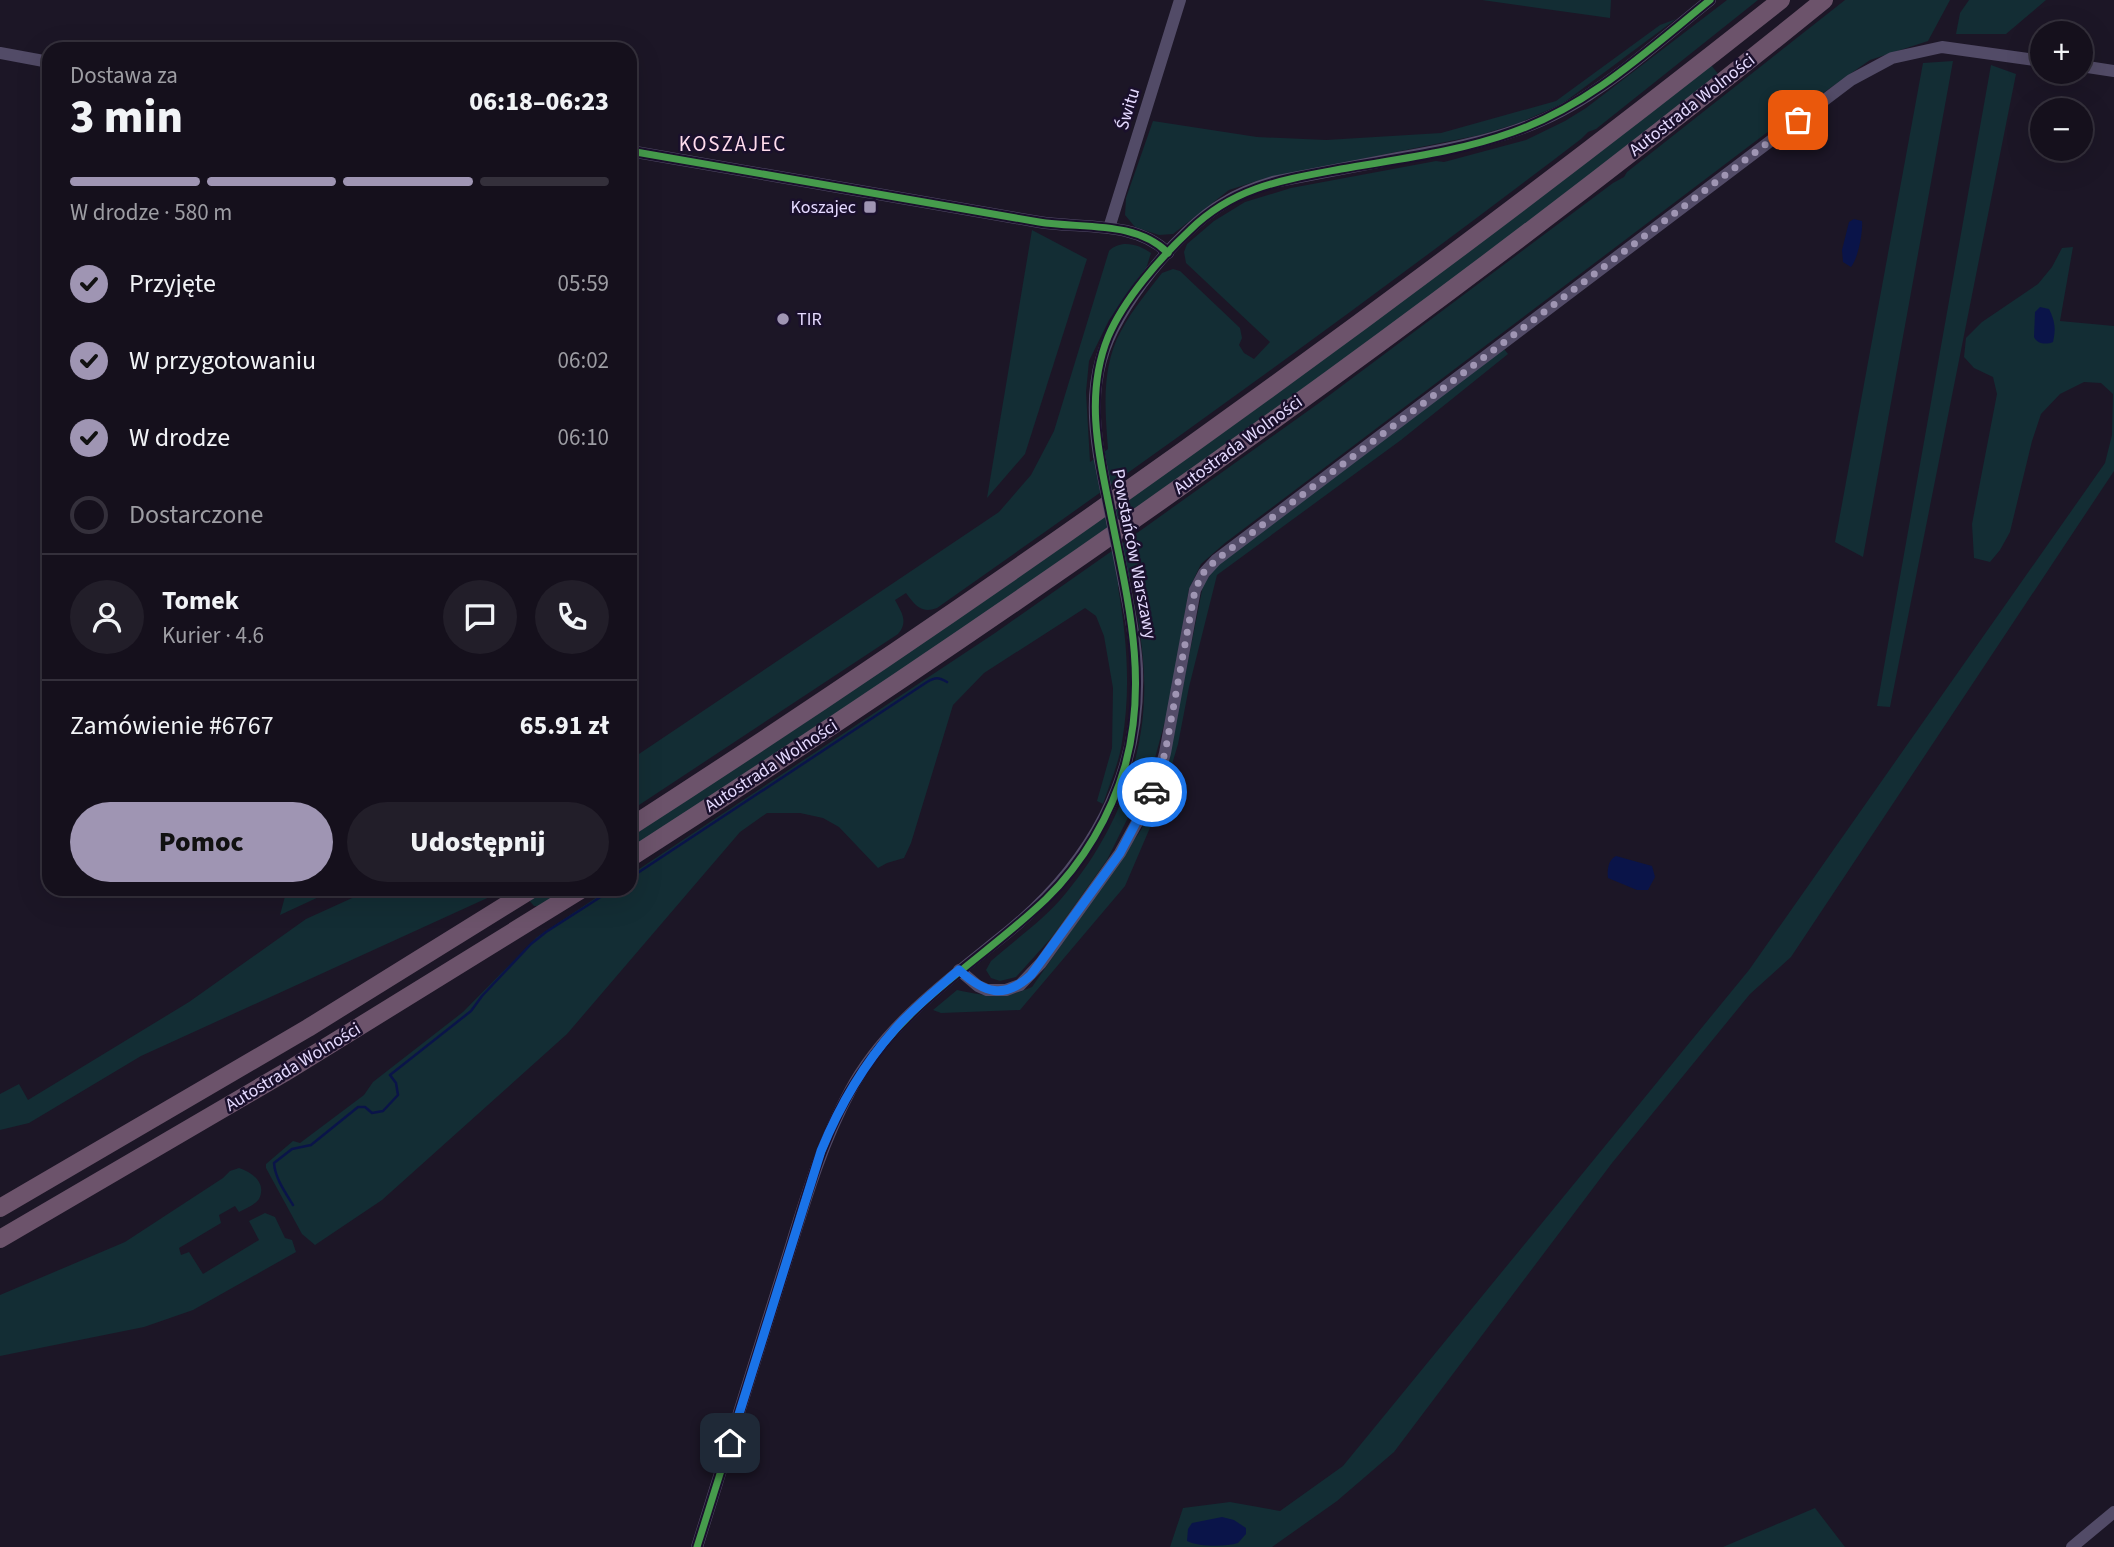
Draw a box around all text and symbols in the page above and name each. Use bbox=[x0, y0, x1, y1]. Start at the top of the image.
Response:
map controls bbox=[2030, 21, 2093, 161]
button: + bbox=[2030, 21, 2093, 84]
street label: Autostrada Wolności bbox=[1624, 48, 1760, 162]
text: Dostawa za bbox=[70, 59, 178, 92]
text: 06:18–06:23 bbox=[469, 83, 609, 120]
text: 3 min bbox=[70, 85, 183, 150]
street label: Świtu bbox=[1110, 85, 1146, 133]
pin bbox=[1768, 90, 1828, 150]
button: − bbox=[2030, 98, 2093, 161]
icon: bag bbox=[1779, 101, 1817, 139]
district label: KOSZAJEC bbox=[679, 129, 787, 159]
place label: Koszajec bbox=[791, 195, 856, 220]
text: W drodze · 580 m bbox=[70, 196, 232, 229]
marker: Koszajec bbox=[862, 199, 878, 215]
icon: check bbox=[70, 265, 108, 303]
text: Przyjęte bbox=[129, 265, 216, 302]
text: 05:59 bbox=[558, 267, 609, 300]
place label: TIR bbox=[797, 307, 822, 332]
marker: TIR bbox=[775, 311, 791, 327]
icon: check bbox=[70, 342, 108, 380]
text: W przygotowaniu bbox=[129, 342, 316, 379]
text: 06:02 bbox=[558, 344, 609, 377]
street label: Autostrada Wolności bbox=[1168, 390, 1308, 500]
icon: check bbox=[70, 419, 108, 457]
text: W drodze bbox=[129, 419, 230, 456]
text: 06:10 bbox=[558, 421, 609, 454]
street label: Powstańców Warszawy bbox=[1105, 467, 1163, 642]
text: Dostarczone bbox=[129, 496, 263, 533]
button: person bbox=[70, 580, 144, 654]
button: chat bbox=[443, 580, 517, 654]
button: phone bbox=[535, 580, 609, 654]
text: Tomek bbox=[162, 582, 239, 619]
text: Kurier · 4.6 bbox=[162, 619, 264, 652]
text: Zamówienie #6767 bbox=[70, 707, 274, 744]
text: 65.91 zł bbox=[520, 707, 609, 744]
street label: Autostrada Wolności bbox=[700, 714, 842, 818]
courier bbox=[1117, 757, 1187, 827]
icon: car bbox=[1133, 773, 1171, 811]
button: Pomoc bbox=[70, 802, 333, 882]
button: Udostępnij bbox=[347, 802, 609, 882]
street label: Autostrada Wolności bbox=[221, 1017, 365, 1117]
pin bbox=[700, 1413, 760, 1473]
icon: home bbox=[711, 1424, 749, 1462]

